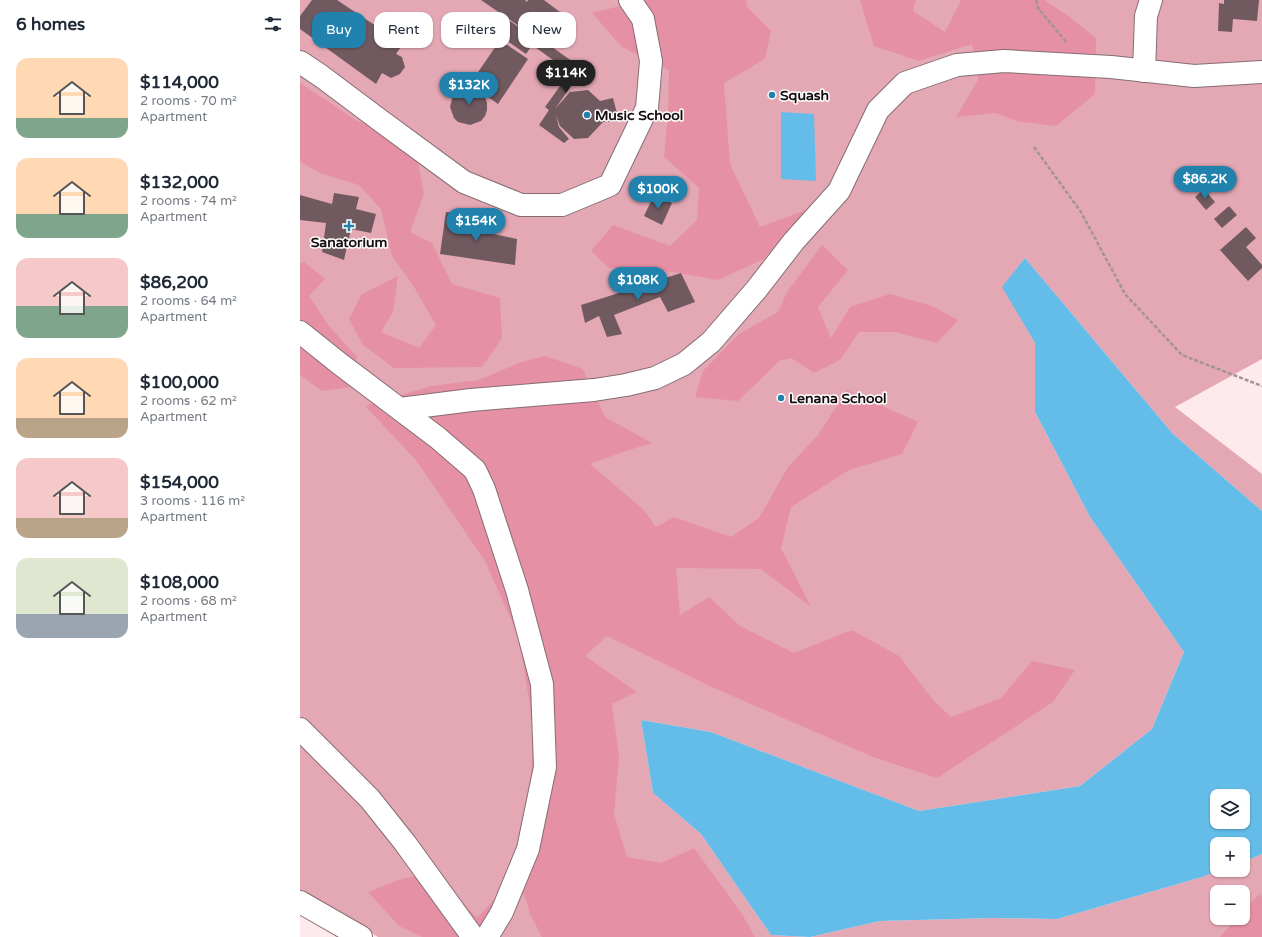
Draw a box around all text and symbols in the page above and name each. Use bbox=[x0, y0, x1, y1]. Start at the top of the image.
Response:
chip: Buy bbox=[312, 12, 366, 48]
chip: Rent bbox=[374, 12, 433, 48]
chip: Filters bbox=[441, 12, 510, 48]
chip: New bbox=[518, 12, 576, 48]
icon: filters bbox=[262, 13, 284, 35]
text: 6 homes bbox=[16, 14, 85, 35]
pin: $114K bbox=[538, 60, 594, 94]
text: $114K bbox=[545, 65, 587, 81]
text: $114,000 bbox=[140, 72, 219, 93]
pin: $132K bbox=[441, 72, 497, 106]
icon: home bbox=[48, 74, 96, 122]
text: $132K bbox=[448, 77, 490, 93]
place label: Squash bbox=[780, 87, 829, 104]
marker: Squash bbox=[767, 90, 777, 100]
text: 2 rooms · 70 m² bbox=[140, 93, 237, 109]
place label: Music School bbox=[595, 107, 683, 124]
text: Apartment bbox=[140, 109, 207, 125]
marker: Music School bbox=[582, 110, 592, 120]
pin: $86.2K bbox=[1172, 166, 1238, 200]
text: $86.2K bbox=[1183, 171, 1227, 187]
text: $132,000 bbox=[140, 172, 219, 193]
icon: home bbox=[48, 174, 96, 222]
pin: $100K bbox=[630, 176, 686, 210]
text: $100K bbox=[637, 181, 679, 197]
text: 2 rooms · 74 m² bbox=[140, 193, 237, 209]
pin: $154K bbox=[448, 208, 504, 242]
text: Apartment bbox=[140, 209, 207, 225]
text: $154K bbox=[455, 213, 497, 229]
marker: Sanatorium bbox=[343, 220, 355, 232]
place label: Sanatorium bbox=[311, 234, 387, 251]
pin: $108K bbox=[610, 267, 666, 301]
text: $86,200 bbox=[140, 272, 208, 293]
text: $108K bbox=[617, 272, 659, 288]
icon: home bbox=[48, 274, 96, 322]
text: 2 rooms · 64 m² bbox=[140, 293, 237, 309]
text: Apartment bbox=[140, 309, 207, 325]
text: $100,000 bbox=[140, 372, 219, 393]
icon: home bbox=[48, 374, 96, 422]
place label: Lenana School bbox=[789, 390, 887, 407]
text: 2 rooms · 62 m² bbox=[140, 393, 237, 409]
marker: Lenana School bbox=[776, 393, 786, 403]
text: Apartment bbox=[140, 409, 207, 425]
text: $154,000 bbox=[140, 472, 219, 493]
icon: home bbox=[48, 474, 96, 522]
text: 3 rooms · 116 m² bbox=[140, 493, 245, 509]
text: Apartment bbox=[140, 509, 207, 525]
text: $108,000 bbox=[140, 572, 219, 593]
icon: home bbox=[48, 574, 96, 622]
text: 2 rooms · 68 m² bbox=[140, 593, 237, 609]
text: Apartment bbox=[140, 609, 207, 625]
map controls bbox=[1210, 789, 1250, 925]
button: layers bbox=[1210, 789, 1250, 829]
button: + bbox=[1210, 837, 1250, 877]
button: − bbox=[1210, 885, 1250, 925]

